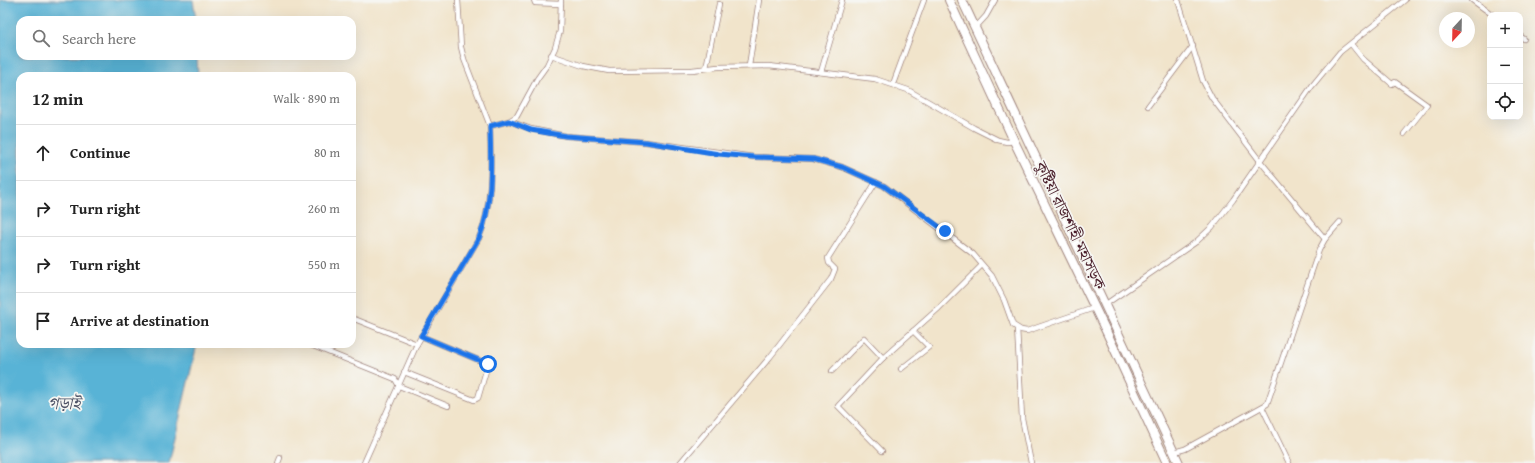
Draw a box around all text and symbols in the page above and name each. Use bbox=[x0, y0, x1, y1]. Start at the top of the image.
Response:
north arrow bbox=[1439, 12, 1475, 48]
map controls bbox=[1487, 12, 1523, 120]
button: + bbox=[1487, 12, 1523, 48]
search box bbox=[16, 16, 356, 60]
icon: search bbox=[30, 27, 52, 49]
text: Search here bbox=[62, 28, 136, 49]
button: − bbox=[1487, 48, 1523, 84]
button: locate bbox=[1487, 84, 1523, 120]
text: 12 min bbox=[32, 86, 83, 111]
text: Walk · 890 m bbox=[273, 89, 340, 108]
icon: ahead bbox=[32, 142, 54, 164]
text: Continue bbox=[70, 142, 131, 163]
text: 80 m bbox=[314, 143, 340, 162]
street label: কুষ্টিয়া রাজশাহী মহাসড়ক bbox=[1029, 156, 1113, 294]
icon: right bbox=[32, 198, 54, 220]
text: Turn right bbox=[70, 198, 141, 219]
text: 260 m bbox=[308, 199, 340, 218]
route end bbox=[936, 222, 954, 240]
icon: right bbox=[32, 254, 54, 276]
text: Turn right bbox=[70, 254, 141, 275]
text: 550 m bbox=[308, 255, 340, 274]
icon: arrive bbox=[32, 310, 54, 332]
text: Arrive at destination bbox=[70, 310, 209, 331]
route start bbox=[479, 355, 497, 373]
water label: গড়াই bbox=[48, 390, 83, 415]

